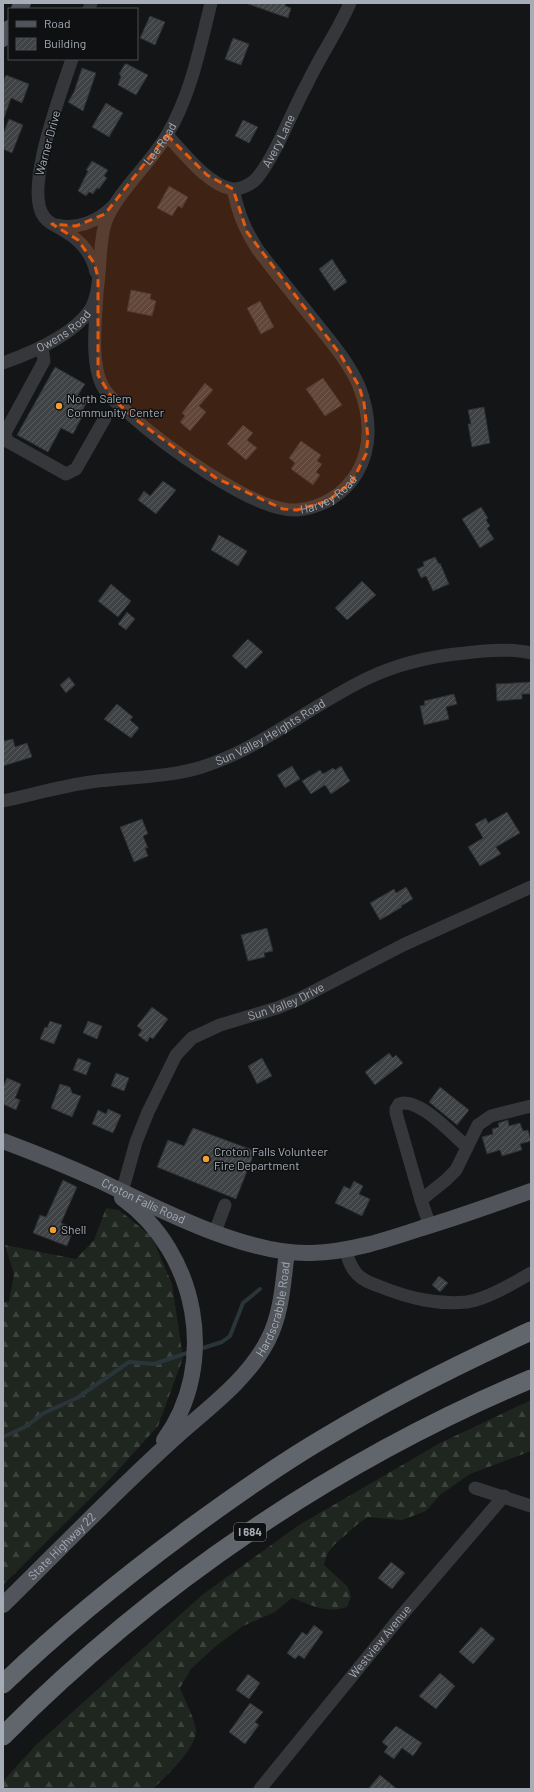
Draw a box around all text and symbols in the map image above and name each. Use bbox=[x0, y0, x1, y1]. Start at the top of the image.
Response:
legend bbox=[8, 8, 138, 60]
text: Road bbox=[44, 16, 71, 30]
text: Building bbox=[44, 36, 86, 50]
street label: Warner Drive bbox=[32, 109, 62, 177]
street label: Avery Lane bbox=[259, 112, 297, 170]
street label: Lee Road bbox=[140, 120, 179, 167]
street label: Owens Road bbox=[34, 307, 93, 354]
place label: North Salem Community Center bbox=[67, 391, 165, 419]
marker: North Salem Community Center bbox=[54, 401, 64, 411]
street label: Harvey Road bbox=[299, 472, 359, 516]
street label: Sun Valley Heights Road bbox=[213, 695, 327, 768]
street label: Sun Valley Drive bbox=[246, 979, 326, 1022]
place label: Croton Falls Volunteer Fire Department bbox=[214, 1144, 329, 1172]
marker: Croton Falls Volunteer Fire Department bbox=[201, 1154, 211, 1164]
street label: Croton Falls Road bbox=[100, 1175, 188, 1226]
place label: Shell bbox=[61, 1222, 86, 1236]
marker: Shell bbox=[48, 1225, 58, 1235]
street label: Hardscrabble Road bbox=[252, 1261, 292, 1359]
street label: State Highway 22 bbox=[25, 1509, 98, 1582]
road number: I 684 bbox=[234, 1523, 266, 1541]
street label: Westview Avenue bbox=[345, 1602, 413, 1681]

